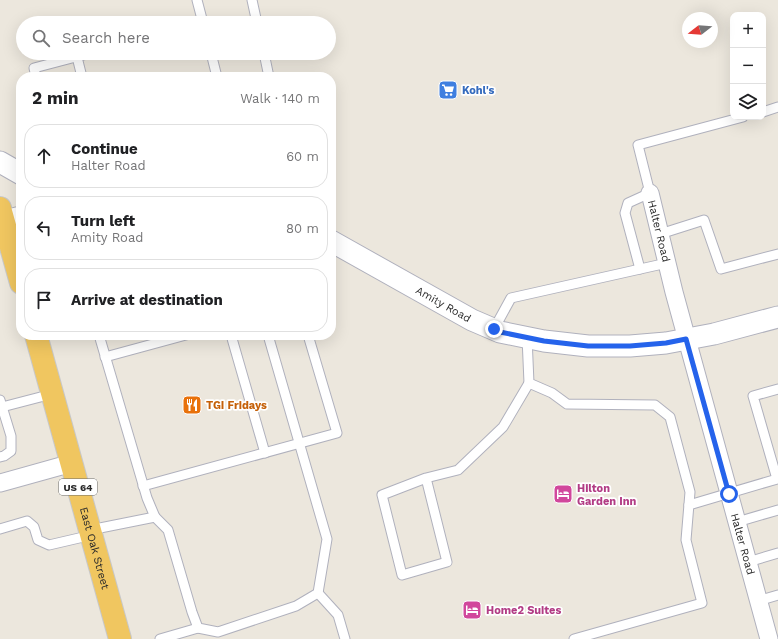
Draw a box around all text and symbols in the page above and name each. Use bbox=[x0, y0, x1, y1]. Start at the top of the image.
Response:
north arrow bbox=[682, 12, 718, 48]
map controls bbox=[730, 12, 766, 120]
button: + bbox=[730, 12, 766, 48]
search box bbox=[16, 16, 336, 60]
icon: search bbox=[30, 27, 52, 49]
text: Search here bbox=[62, 29, 150, 47]
button: − bbox=[730, 48, 766, 84]
supermarket icon: Kohl's bbox=[437, 79, 459, 101]
place label: Kohl's bbox=[462, 84, 495, 97]
button: layers bbox=[730, 84, 766, 120]
text: 2 min bbox=[32, 88, 78, 108]
text: Walk · 140 m bbox=[240, 91, 320, 106]
text: Continue bbox=[71, 140, 138, 158]
icon: ahead bbox=[33, 145, 55, 167]
text: 60 m bbox=[286, 149, 319, 164]
text: Halter Road bbox=[71, 158, 146, 173]
street label: Halter Road bbox=[645, 199, 672, 263]
text: Turn left bbox=[71, 212, 135, 230]
icon: left bbox=[33, 217, 55, 239]
text: 80 m bbox=[286, 221, 319, 236]
text: Amity Road bbox=[71, 230, 143, 245]
street label: Amity Road bbox=[413, 284, 473, 325]
icon: arrive bbox=[33, 289, 55, 311]
text: Arrive at destination bbox=[71, 291, 223, 309]
route end bbox=[485, 320, 503, 338]
restaurant icon: TGI Fridays bbox=[181, 394, 203, 416]
place label: TGI Fridays bbox=[206, 399, 267, 412]
road number: US 64 bbox=[59, 479, 97, 495]
place label: Hilton Garden Inn bbox=[577, 482, 637, 508]
hotel icon: Hilton Garden Inn bbox=[552, 483, 574, 505]
route start bbox=[720, 485, 738, 503]
street label: East Oak Street bbox=[77, 506, 112, 591]
street label: Halter Road bbox=[728, 512, 757, 576]
hotel icon: Home2 Suites bbox=[461, 599, 483, 621]
place label: Home2 Suites bbox=[486, 604, 561, 617]

